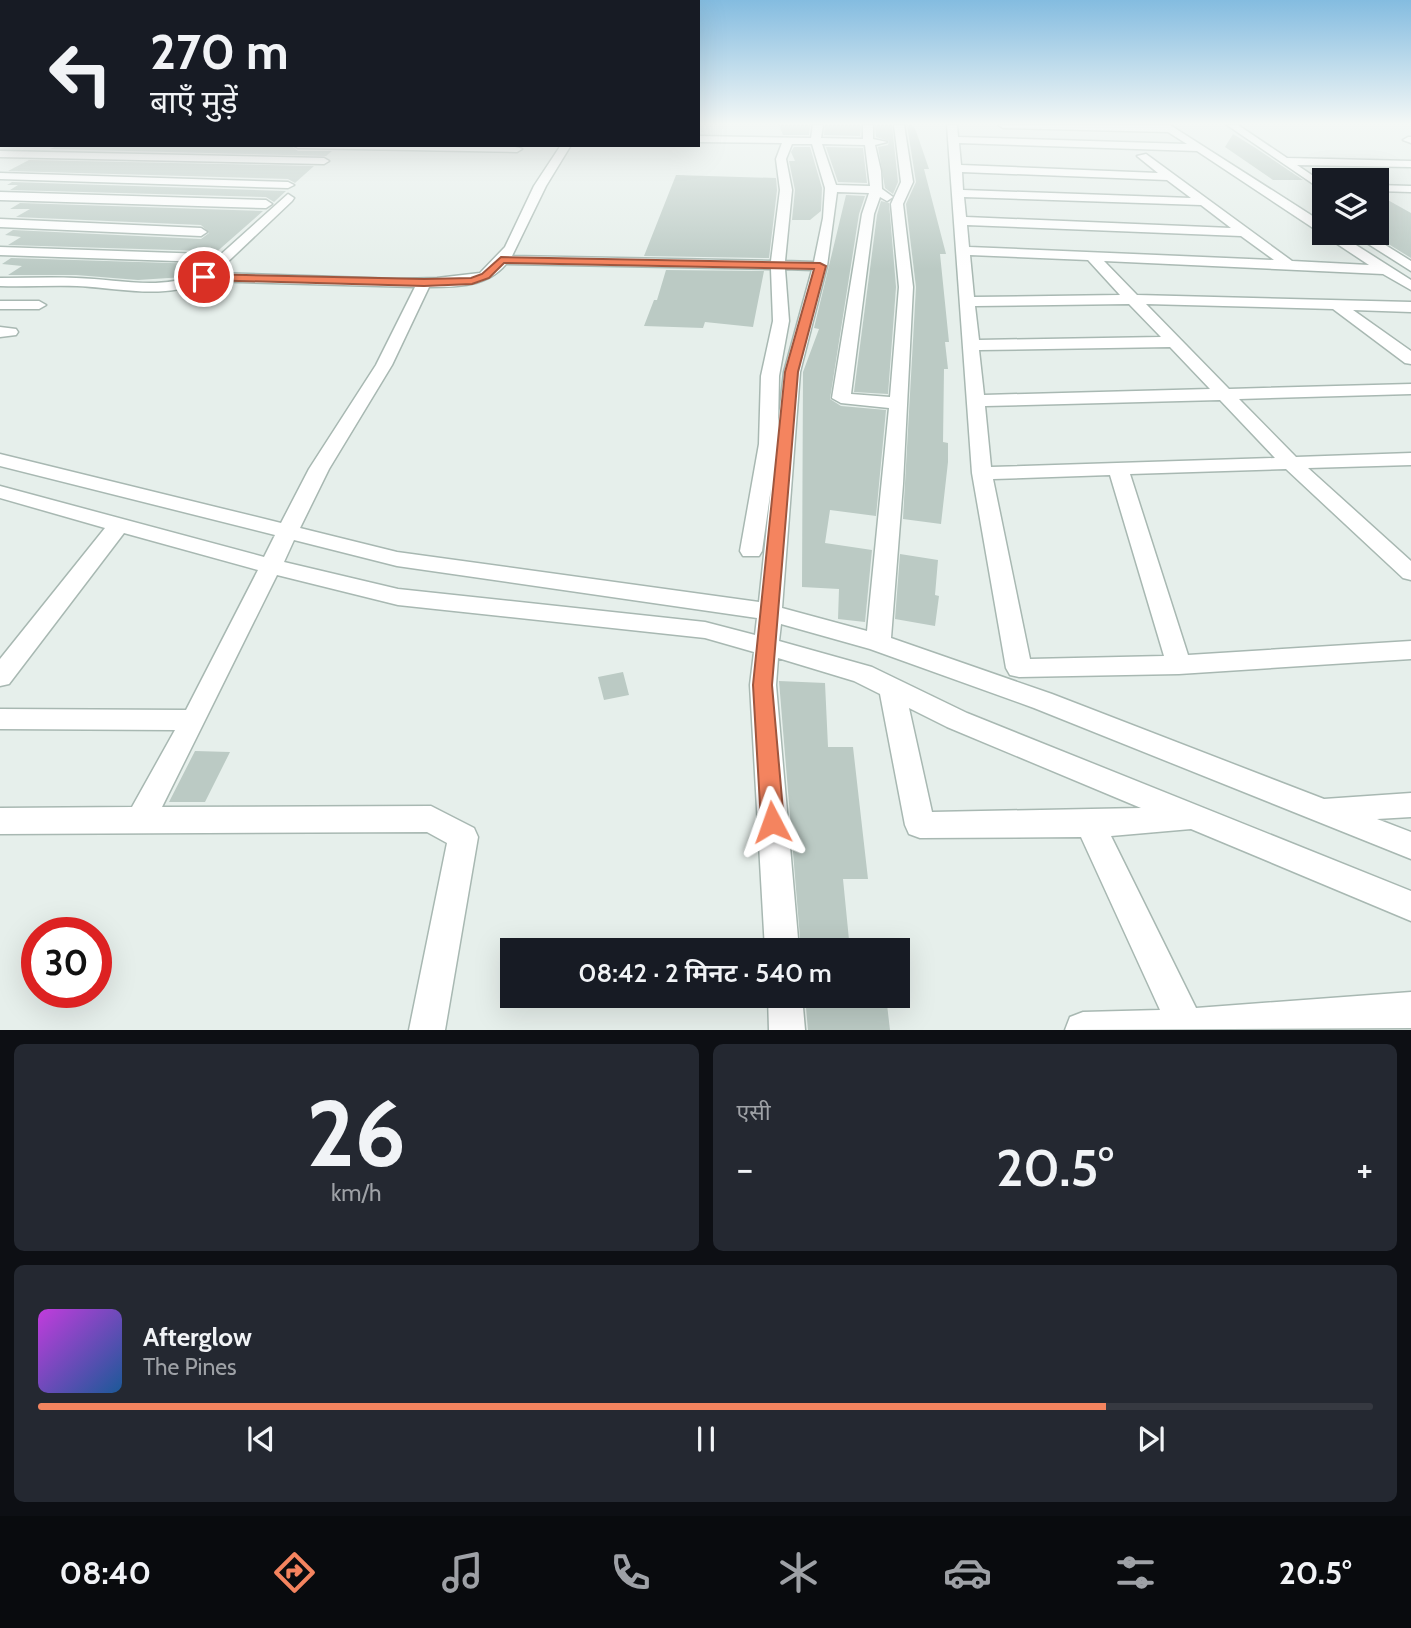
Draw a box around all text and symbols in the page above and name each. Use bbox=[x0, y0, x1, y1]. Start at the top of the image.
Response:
text: 270 m bbox=[150, 22, 289, 81]
icon: left bbox=[35, 28, 126, 119]
text: बाएँ मुड़ें bbox=[150, 82, 238, 121]
map controls bbox=[1312, 168, 1389, 245]
button: layers bbox=[1312, 168, 1389, 245]
pin bbox=[174, 247, 234, 307]
icon: arrive bbox=[185, 258, 223, 296]
position arrow bbox=[735, 785, 809, 859]
speed limit sign: 30 bbox=[21, 917, 112, 1008]
text: 08:42 · 2 मिनट · 540 m bbox=[578, 957, 832, 989]
text: 26 bbox=[307, 1078, 406, 1189]
text: एसी bbox=[737, 1098, 771, 1126]
text: 20.5° bbox=[996, 1136, 1114, 1199]
text: − bbox=[737, 1145, 753, 1192]
text: + bbox=[1356, 1145, 1373, 1192]
text: km/h bbox=[331, 1179, 381, 1207]
text: Afterglow bbox=[143, 1321, 252, 1353]
text: The Pines bbox=[143, 1353, 237, 1381]
icon: previous bbox=[242, 1420, 280, 1458]
icon: pause bbox=[687, 1420, 725, 1458]
icon: next bbox=[1132, 1420, 1170, 1458]
icon: directions bbox=[270, 1548, 319, 1597]
icon: music bbox=[438, 1548, 487, 1597]
icon: phone bbox=[606, 1548, 655, 1597]
icon: climate bbox=[774, 1548, 823, 1597]
icon: car bbox=[943, 1548, 992, 1597]
icon: filters bbox=[1111, 1548, 1160, 1597]
text: 08:40 bbox=[60, 1553, 151, 1592]
text: 20.5° bbox=[1279, 1553, 1351, 1592]

